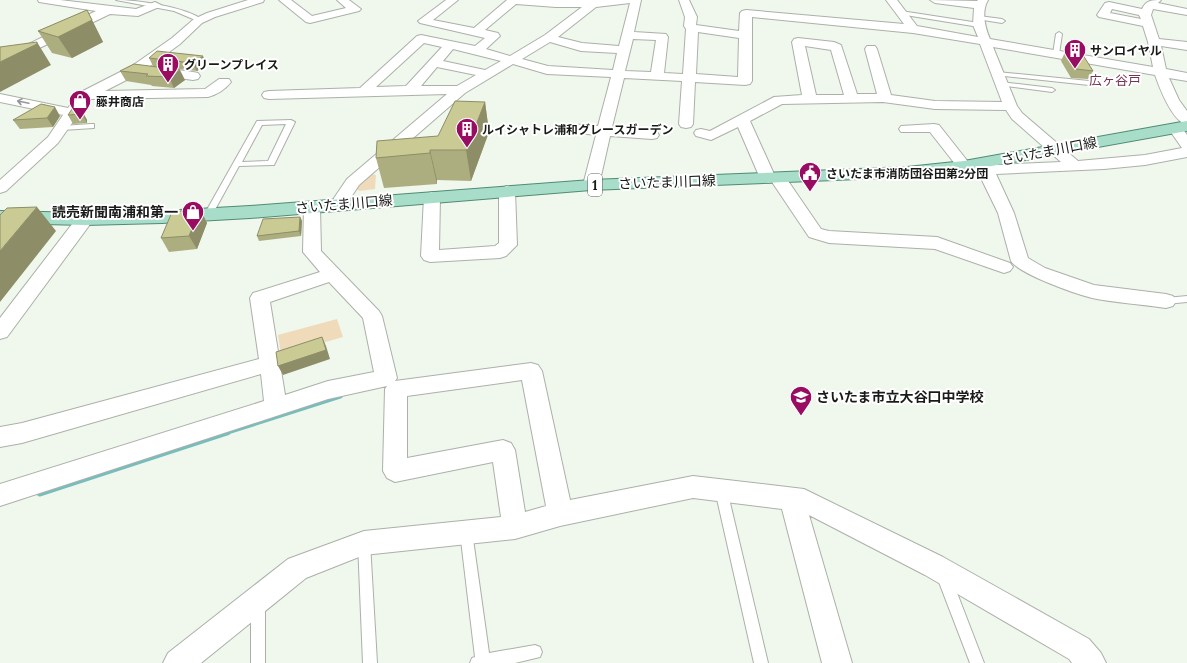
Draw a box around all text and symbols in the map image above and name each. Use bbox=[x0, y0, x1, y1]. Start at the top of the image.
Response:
building icon: サンロイヤル bbox=[1062, 37, 1088, 70]
place label: サンロイヤル bbox=[1090, 43, 1162, 58]
building icon: グリーンプレイス bbox=[155, 51, 181, 84]
place label: グリーンプレイス bbox=[184, 57, 279, 72]
district label: 広ヶ谷戸 bbox=[1089, 72, 1141, 89]
shop icon: 藤井商店 bbox=[67, 88, 93, 121]
place label: 藤井商店 bbox=[96, 94, 144, 109]
one-way arrow bbox=[16, 98, 29, 106]
building icon: ルイシャトレ浦和グレースガーデン bbox=[454, 116, 480, 149]
place label: ルイシャトレ浦和グレースガーデン bbox=[482, 122, 673, 137]
street label: さいたま川口線 bbox=[999, 133, 1099, 169]
public building icon: さいたま市消防団谷田第2分団 bbox=[797, 160, 823, 193]
place label: さいたま市消防団谷田第2分団 bbox=[826, 166, 988, 181]
street label: さいたま川口線 bbox=[618, 171, 716, 193]
road number: 1 bbox=[588, 174, 602, 196]
street label: さいたま川口線 bbox=[295, 191, 393, 217]
shop icon: 読売新聞南浦和第一 bbox=[180, 199, 206, 232]
place label: 読売新聞南浦和第一 bbox=[52, 203, 178, 221]
school or university icon: さいたま市立大谷口中学校 bbox=[788, 384, 814, 417]
place label: さいたま市立大谷口中学校 bbox=[816, 388, 984, 406]

